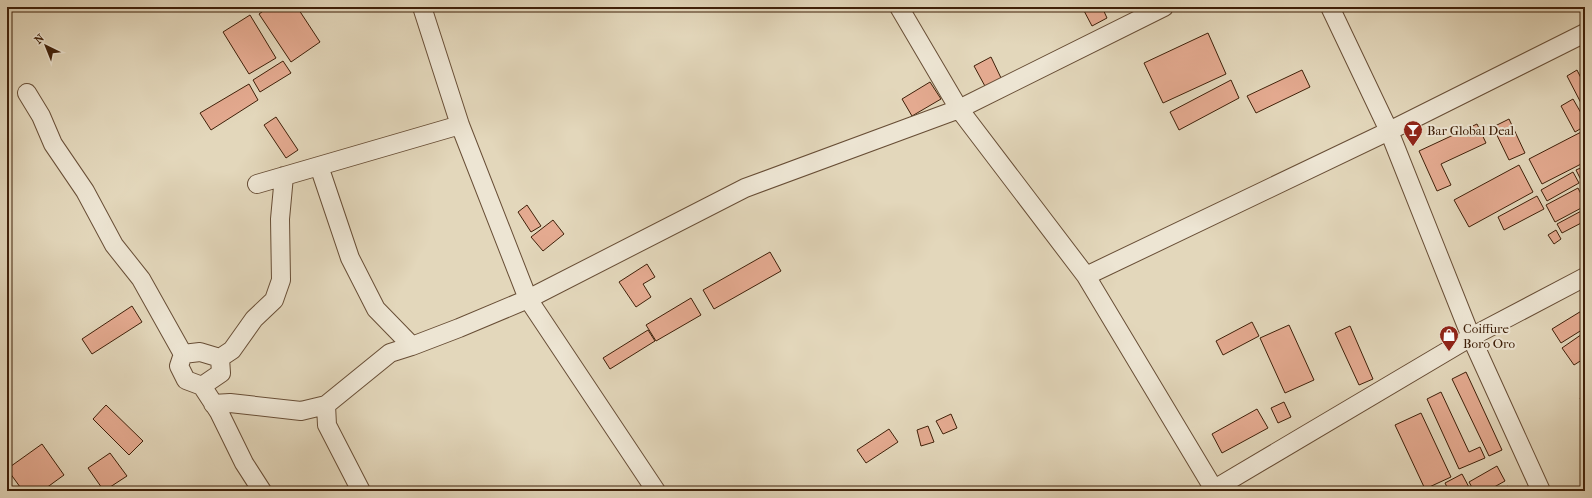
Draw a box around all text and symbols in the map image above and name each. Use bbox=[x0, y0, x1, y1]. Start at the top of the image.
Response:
north arrow bbox=[26, 26, 66, 66]
text: N bbox=[32, 31, 47, 47]
bar icon: Bar Global Deal bbox=[1402, 119, 1424, 147]
place label: Bar Global Deal bbox=[1427, 123, 1515, 138]
place label: Coiffure Boro Oro bbox=[1463, 321, 1516, 351]
shop icon: Coiffure Boro Oro bbox=[1438, 324, 1460, 352]

